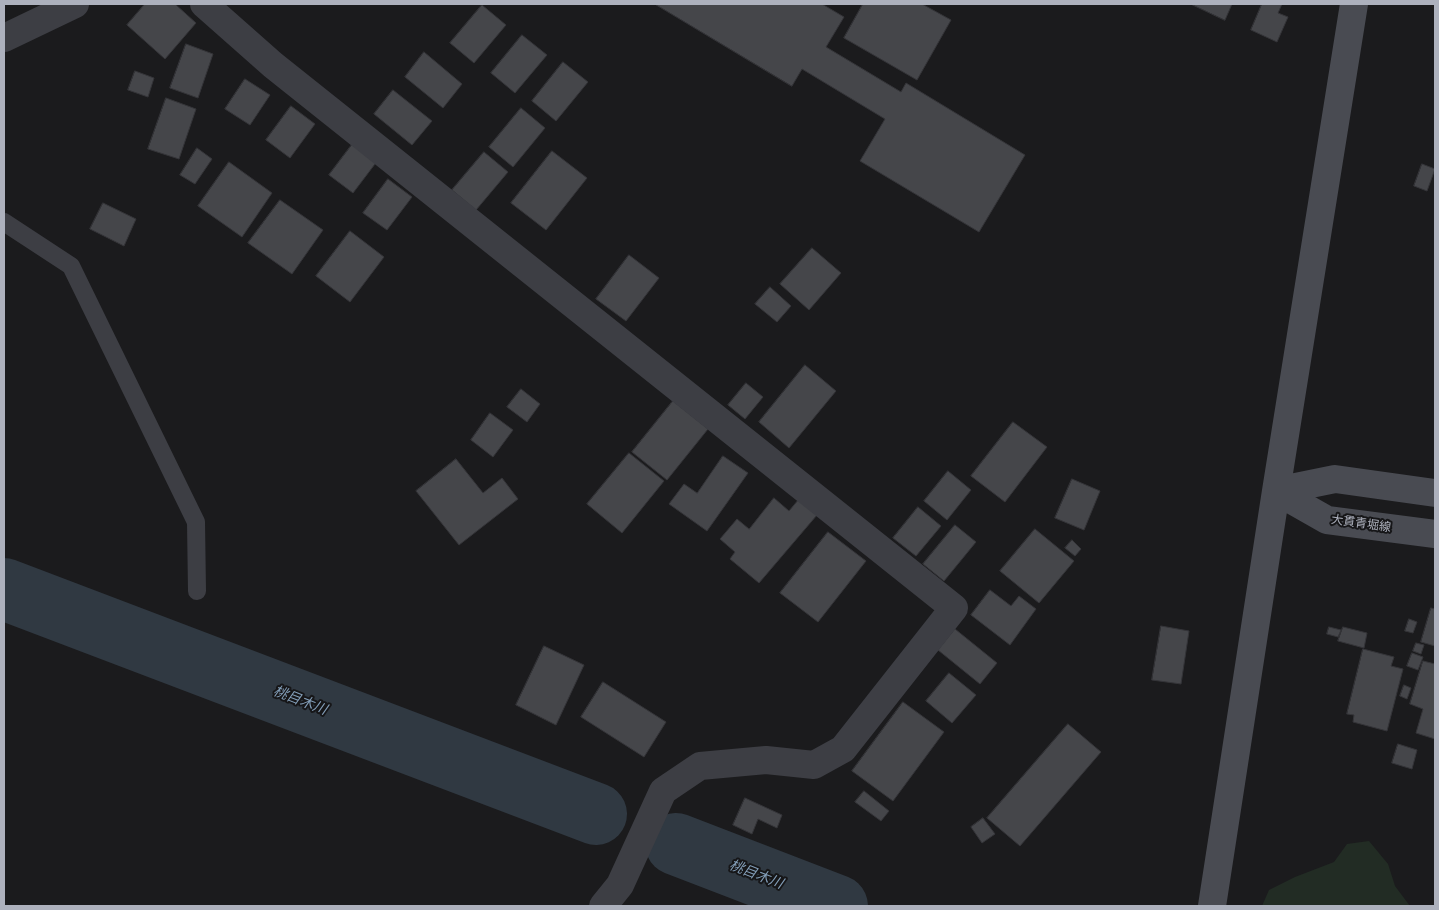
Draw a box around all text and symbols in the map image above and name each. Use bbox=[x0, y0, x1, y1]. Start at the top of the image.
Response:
street label: 大貫青堀線 bbox=[1330, 513, 1392, 535]
water label: 桃目木川 bbox=[271, 683, 329, 719]
water label: 桃目木川 bbox=[727, 857, 785, 893]

